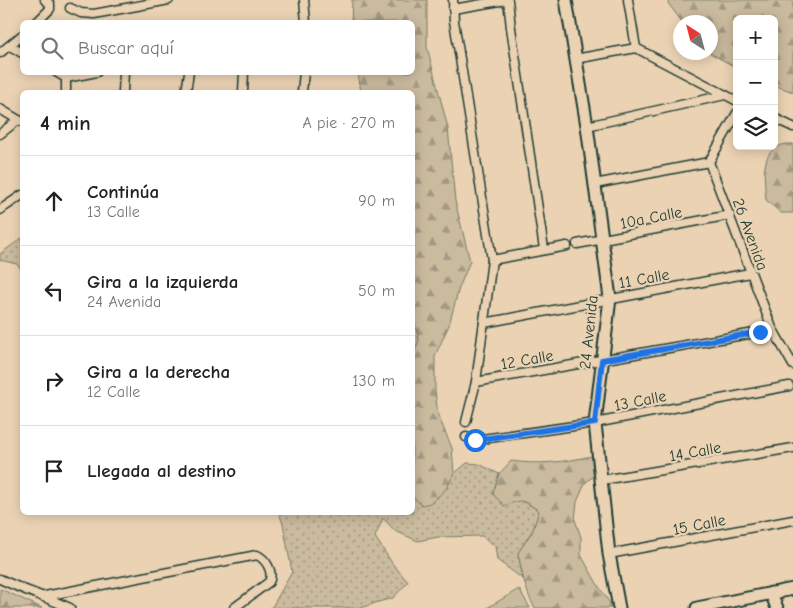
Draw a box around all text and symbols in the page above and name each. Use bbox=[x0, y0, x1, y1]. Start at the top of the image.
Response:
north arrow bbox=[673, 15, 718, 60]
map controls bbox=[733, 15, 778, 150]
button: + bbox=[733, 15, 778, 60]
search box bbox=[20, 20, 415, 75]
icon: search bbox=[38, 34, 66, 62]
text: Buscar aquí bbox=[78, 37, 174, 59]
button: − bbox=[733, 60, 778, 105]
button: layers bbox=[733, 105, 778, 150]
text: 4 min bbox=[40, 111, 91, 135]
text: A pie · 270 m bbox=[302, 114, 395, 132]
text: Continúa bbox=[87, 181, 159, 203]
icon: ahead bbox=[40, 187, 68, 215]
text: 90 m bbox=[358, 192, 395, 210]
street label: 26 Avenida bbox=[729, 196, 771, 273]
text: 13 Calle bbox=[87, 203, 140, 221]
street label: 10a Calle bbox=[619, 203, 684, 233]
street label: 11 Calle bbox=[617, 266, 671, 292]
text: Gira a la izquierda bbox=[87, 271, 238, 293]
icon: left bbox=[40, 277, 68, 305]
text: 50 m bbox=[358, 282, 395, 300]
text: 24 Avenida bbox=[87, 293, 161, 311]
street label: 24 Avenida bbox=[576, 294, 602, 370]
route end bbox=[749, 321, 772, 344]
street label: 12 Calle bbox=[499, 347, 555, 373]
text: Gira a la derecha bbox=[87, 361, 230, 383]
icon: right bbox=[40, 367, 68, 395]
text: 130 m bbox=[352, 372, 395, 390]
text: 12 Calle bbox=[87, 383, 140, 401]
street label: 13 Calle bbox=[613, 387, 668, 415]
route start bbox=[464, 429, 487, 452]
street label: 14 Calle bbox=[668, 439, 723, 465]
icon: arrive bbox=[40, 457, 68, 485]
text: Llegada al destino bbox=[87, 460, 236, 482]
street label: 15 Calle bbox=[671, 511, 727, 539]

